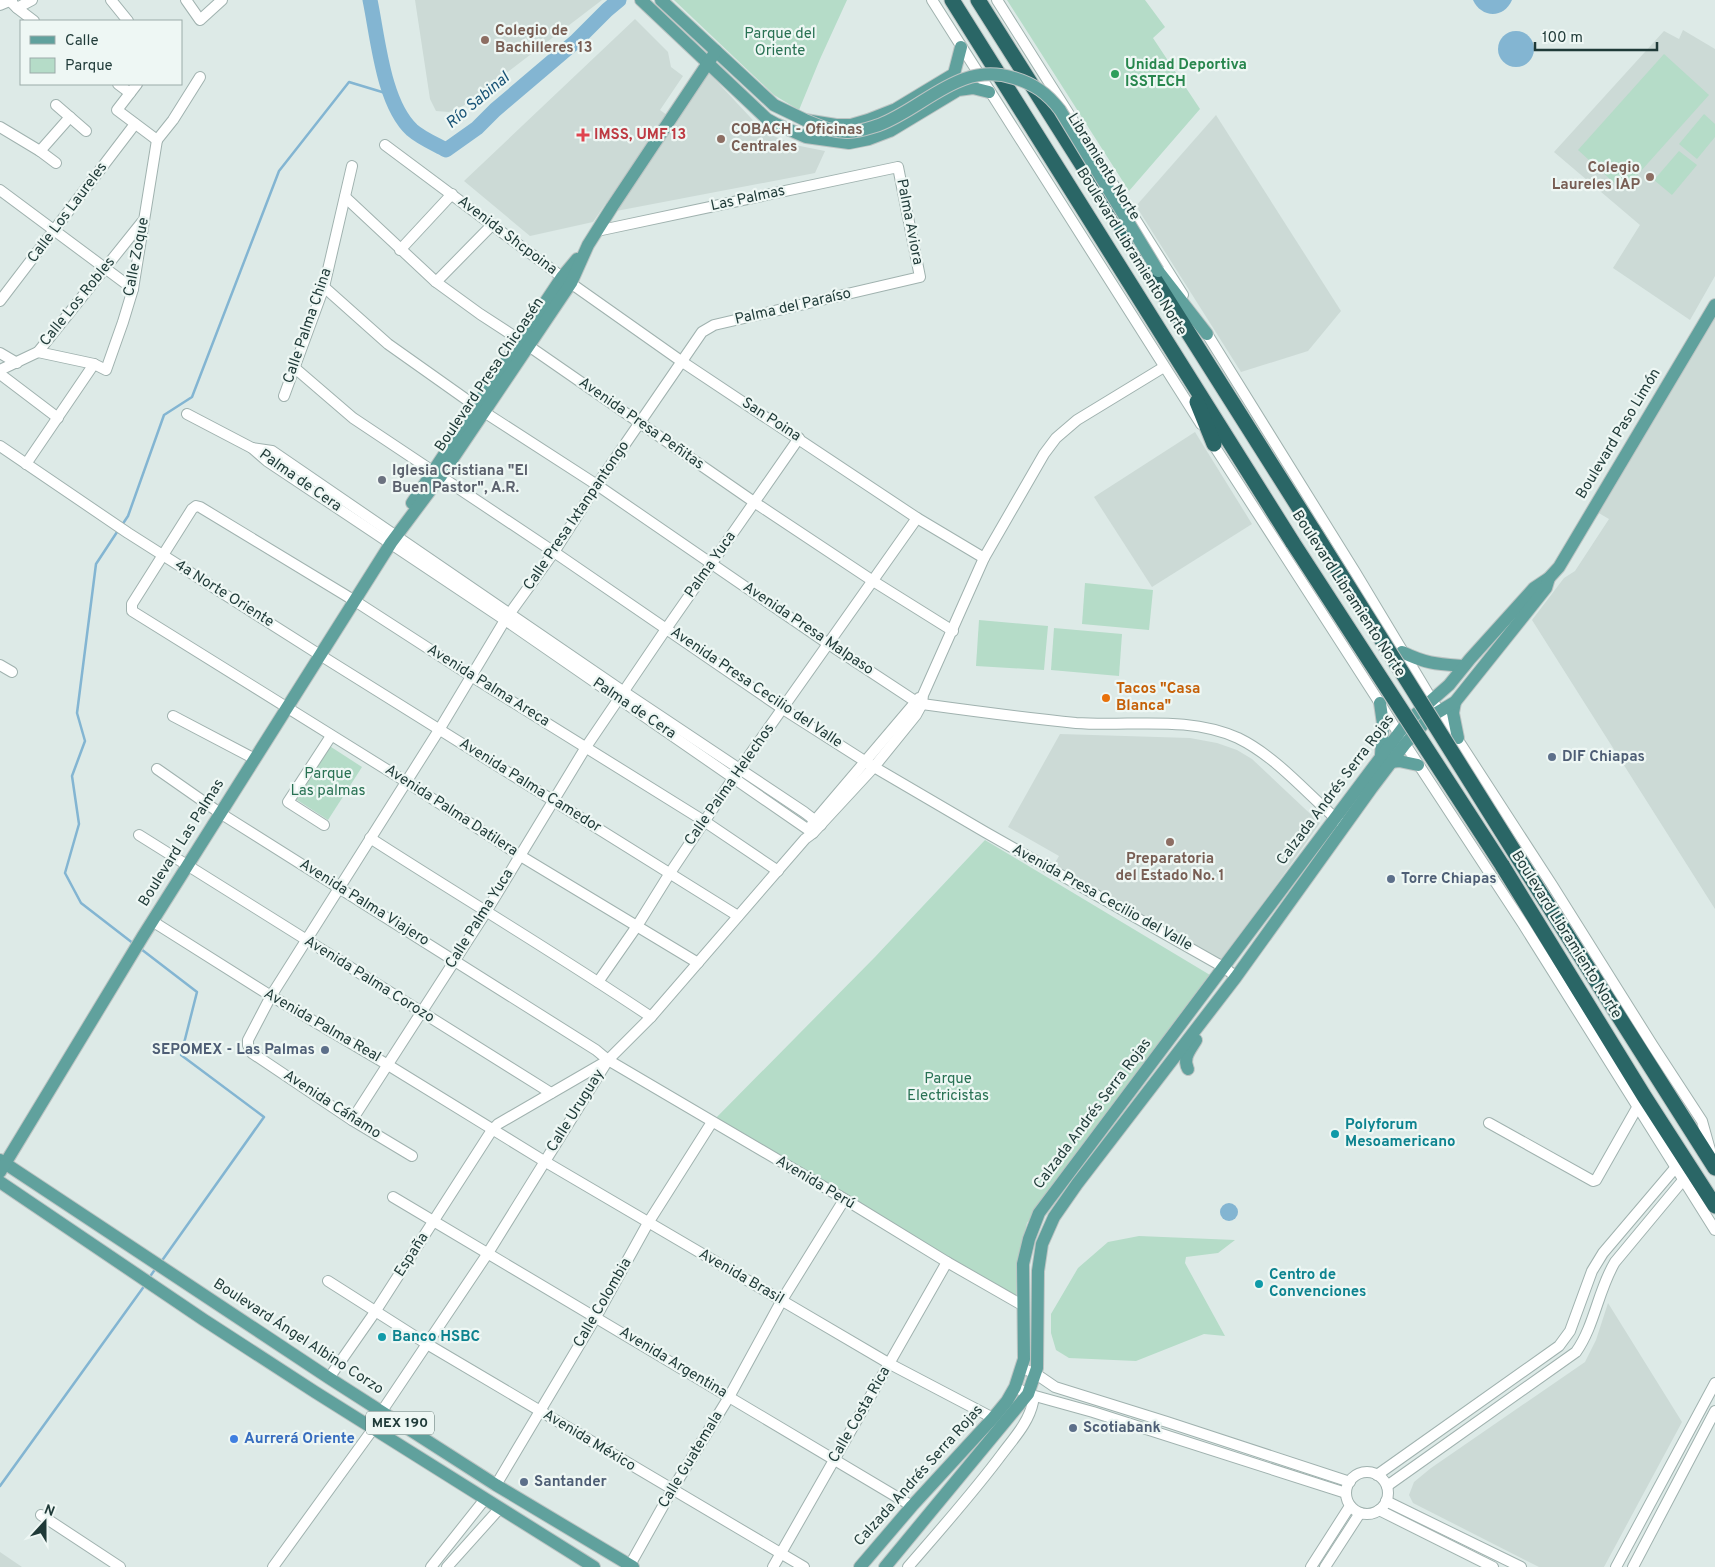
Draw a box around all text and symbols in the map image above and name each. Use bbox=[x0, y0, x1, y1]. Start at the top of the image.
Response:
legend bbox=[20, 20, 182, 85]
scale bar bbox=[1535, 20, 1658, 52]
place label: Colegio de Bachilleres 13 bbox=[495, 22, 592, 58]
park label: Parque del Oriente bbox=[744, 25, 816, 61]
text: 100 m bbox=[1542, 29, 1583, 48]
text: Calle bbox=[65, 32, 99, 51]
marker: Colegio de Bachilleres 13 bbox=[479, 34, 491, 46]
place label: Unidad Deportiva ISSTECH bbox=[1125, 56, 1247, 92]
text: Parque bbox=[65, 57, 113, 76]
water label: Río Sabinal bbox=[442, 68, 515, 134]
marker: Unidad Deportiva ISSTECH bbox=[1109, 68, 1121, 80]
street label: Libramiento Norte bbox=[1062, 110, 1144, 224]
place label: COBACH - Oficinas Centrales bbox=[731, 121, 863, 157]
place label: IMSS, UMF 13 bbox=[594, 126, 686, 145]
marker: IMSS, UMF 13 bbox=[576, 128, 590, 142]
marker: COBACH - Oficinas Centrales bbox=[715, 133, 727, 145]
street label: Calle Los Laureles bbox=[24, 159, 112, 267]
place label: Colegio Laureles IAP bbox=[1552, 159, 1640, 195]
street label: Boulevard Libramiento Norte bbox=[1071, 164, 1191, 340]
marker: Colegio Laureles IAP bbox=[1644, 171, 1656, 183]
street label: Palma Aviora bbox=[891, 177, 927, 267]
street label: Las Palmas bbox=[709, 182, 787, 216]
street label: Avenida Shcpoina bbox=[453, 192, 561, 280]
street label: Calle Zoque bbox=[120, 216, 154, 298]
street label: Calle Los Robles bbox=[36, 253, 120, 351]
street label: Calle Palma China bbox=[279, 266, 337, 386]
street label: Palma del Paraíso bbox=[733, 284, 853, 330]
street label: Boulevard Presa Chicoasén bbox=[431, 294, 549, 456]
street label: Boulevard Paso Limón bbox=[1572, 365, 1666, 503]
street label: Avenida Presa Peñitas bbox=[575, 374, 707, 474]
street label: San Poina bbox=[738, 394, 804, 446]
street label: Calle Presa Ixtanpantongo bbox=[520, 438, 634, 594]
street label: Palma de Cera bbox=[255, 446, 345, 516]
place label: Iglesia Cristiana "El Buen Pastor", A.R. bbox=[392, 462, 528, 498]
marker: Iglesia Cristiana "El Buen Pastor", A.R. bbox=[376, 474, 388, 486]
street label: Boulevard Libramiento Norte bbox=[1287, 507, 1409, 681]
street label: Palma Yuca bbox=[681, 528, 741, 602]
street label: 4a Norte Oriente bbox=[171, 556, 277, 632]
street label: Avenida Presa Malpaso bbox=[739, 578, 877, 680]
street label: Avenida Presa Cecilio del Valle bbox=[666, 623, 846, 753]
street label: Avenida Palma Areca bbox=[423, 641, 553, 731]
street label: Palma de Cera bbox=[589, 674, 679, 744]
place label: Tacos "Casa Blanca" bbox=[1116, 680, 1200, 716]
marker: Tacos "Casa Blanca" bbox=[1100, 692, 1112, 704]
street label: Calzada Andrés Serra Rojas bbox=[1273, 711, 1399, 869]
street label: Calle Palma Helechos bbox=[681, 720, 779, 850]
street label: Avenida Palma Camedor bbox=[455, 734, 605, 838]
place label: DIF Chiapas bbox=[1562, 748, 1645, 767]
marker: DIF Chiapas bbox=[1546, 751, 1558, 763]
street label: Avenida Palma Datilera bbox=[381, 761, 521, 861]
park label: Parque Las palmas bbox=[290, 765, 366, 801]
street label: Boulevard Las Palmas bbox=[135, 776, 229, 910]
marker: Preparatoria del Estado No. 1 bbox=[1164, 836, 1176, 848]
street label: Avenida Presa Cecilio del Valle bbox=[1008, 840, 1196, 956]
street label: Boulevard Libramiento Norte bbox=[1506, 847, 1626, 1023]
place label: Preparatoria del Estado No. 1 bbox=[1115, 850, 1225, 886]
street label: Avenida Palma Viajero bbox=[295, 855, 433, 951]
street label: Calle Palma Yuca bbox=[442, 866, 518, 972]
place label: Torre Chiapas bbox=[1401, 870, 1497, 889]
marker: Torre Chiapas bbox=[1385, 873, 1397, 885]
street label: Avenida Palma Corozo bbox=[300, 932, 438, 1028]
street label: Avenida Palma Real bbox=[260, 985, 384, 1067]
street label: Calzada Andrés Serra Rojas bbox=[1030, 1035, 1156, 1193]
place label: SEPOMEX - Las Palmas bbox=[152, 1041, 315, 1060]
marker: SEPOMEX - Las Palmas bbox=[319, 1044, 331, 1056]
street label: Avenida Cáñamo bbox=[280, 1066, 384, 1144]
street label: Calle Uruguay bbox=[543, 1066, 609, 1156]
park label: Parque Electricistas bbox=[907, 1070, 989, 1106]
place label: Polyforum Mesoamericano bbox=[1345, 1116, 1456, 1152]
marker: Polyforum Mesoamericano bbox=[1329, 1128, 1341, 1140]
street label: Avenida Perú bbox=[772, 1152, 858, 1214]
street label: España bbox=[391, 1229, 433, 1281]
street label: Avenida Brasil bbox=[695, 1245, 787, 1309]
street label: Calle Colombia bbox=[570, 1255, 636, 1351]
place label: Centro de Convenciones bbox=[1269, 1266, 1366, 1302]
street label: Boulevard Ángel Albino Corzo bbox=[209, 1274, 387, 1399]
marker: Centro de Convenciones bbox=[1253, 1278, 1265, 1290]
street label: Avenida Argentina bbox=[615, 1323, 731, 1403]
place label: Banco HSBC bbox=[392, 1328, 480, 1347]
marker: Banco HSBC bbox=[376, 1331, 388, 1343]
street label: Calle Costa Rica bbox=[825, 1364, 895, 1466]
street label: Calzada Andrés Serra Rojas bbox=[850, 1401, 988, 1551]
street label: Avenida México bbox=[539, 1406, 639, 1476]
street label: Calle Guatemala bbox=[655, 1408, 727, 1512]
road number: MEX 190 bbox=[366, 1412, 434, 1435]
place label: Scotiabank bbox=[1083, 1419, 1161, 1438]
marker: Scotiabank bbox=[1067, 1422, 1079, 1434]
place label: Aurrerá Oriente bbox=[244, 1430, 355, 1449]
marker: Aurrerá Oriente bbox=[228, 1433, 240, 1445]
place label: Santander bbox=[534, 1473, 608, 1492]
marker: Santander bbox=[518, 1476, 530, 1488]
north arrow bbox=[20, 1497, 70, 1547]
text: N bbox=[41, 1502, 57, 1521]

